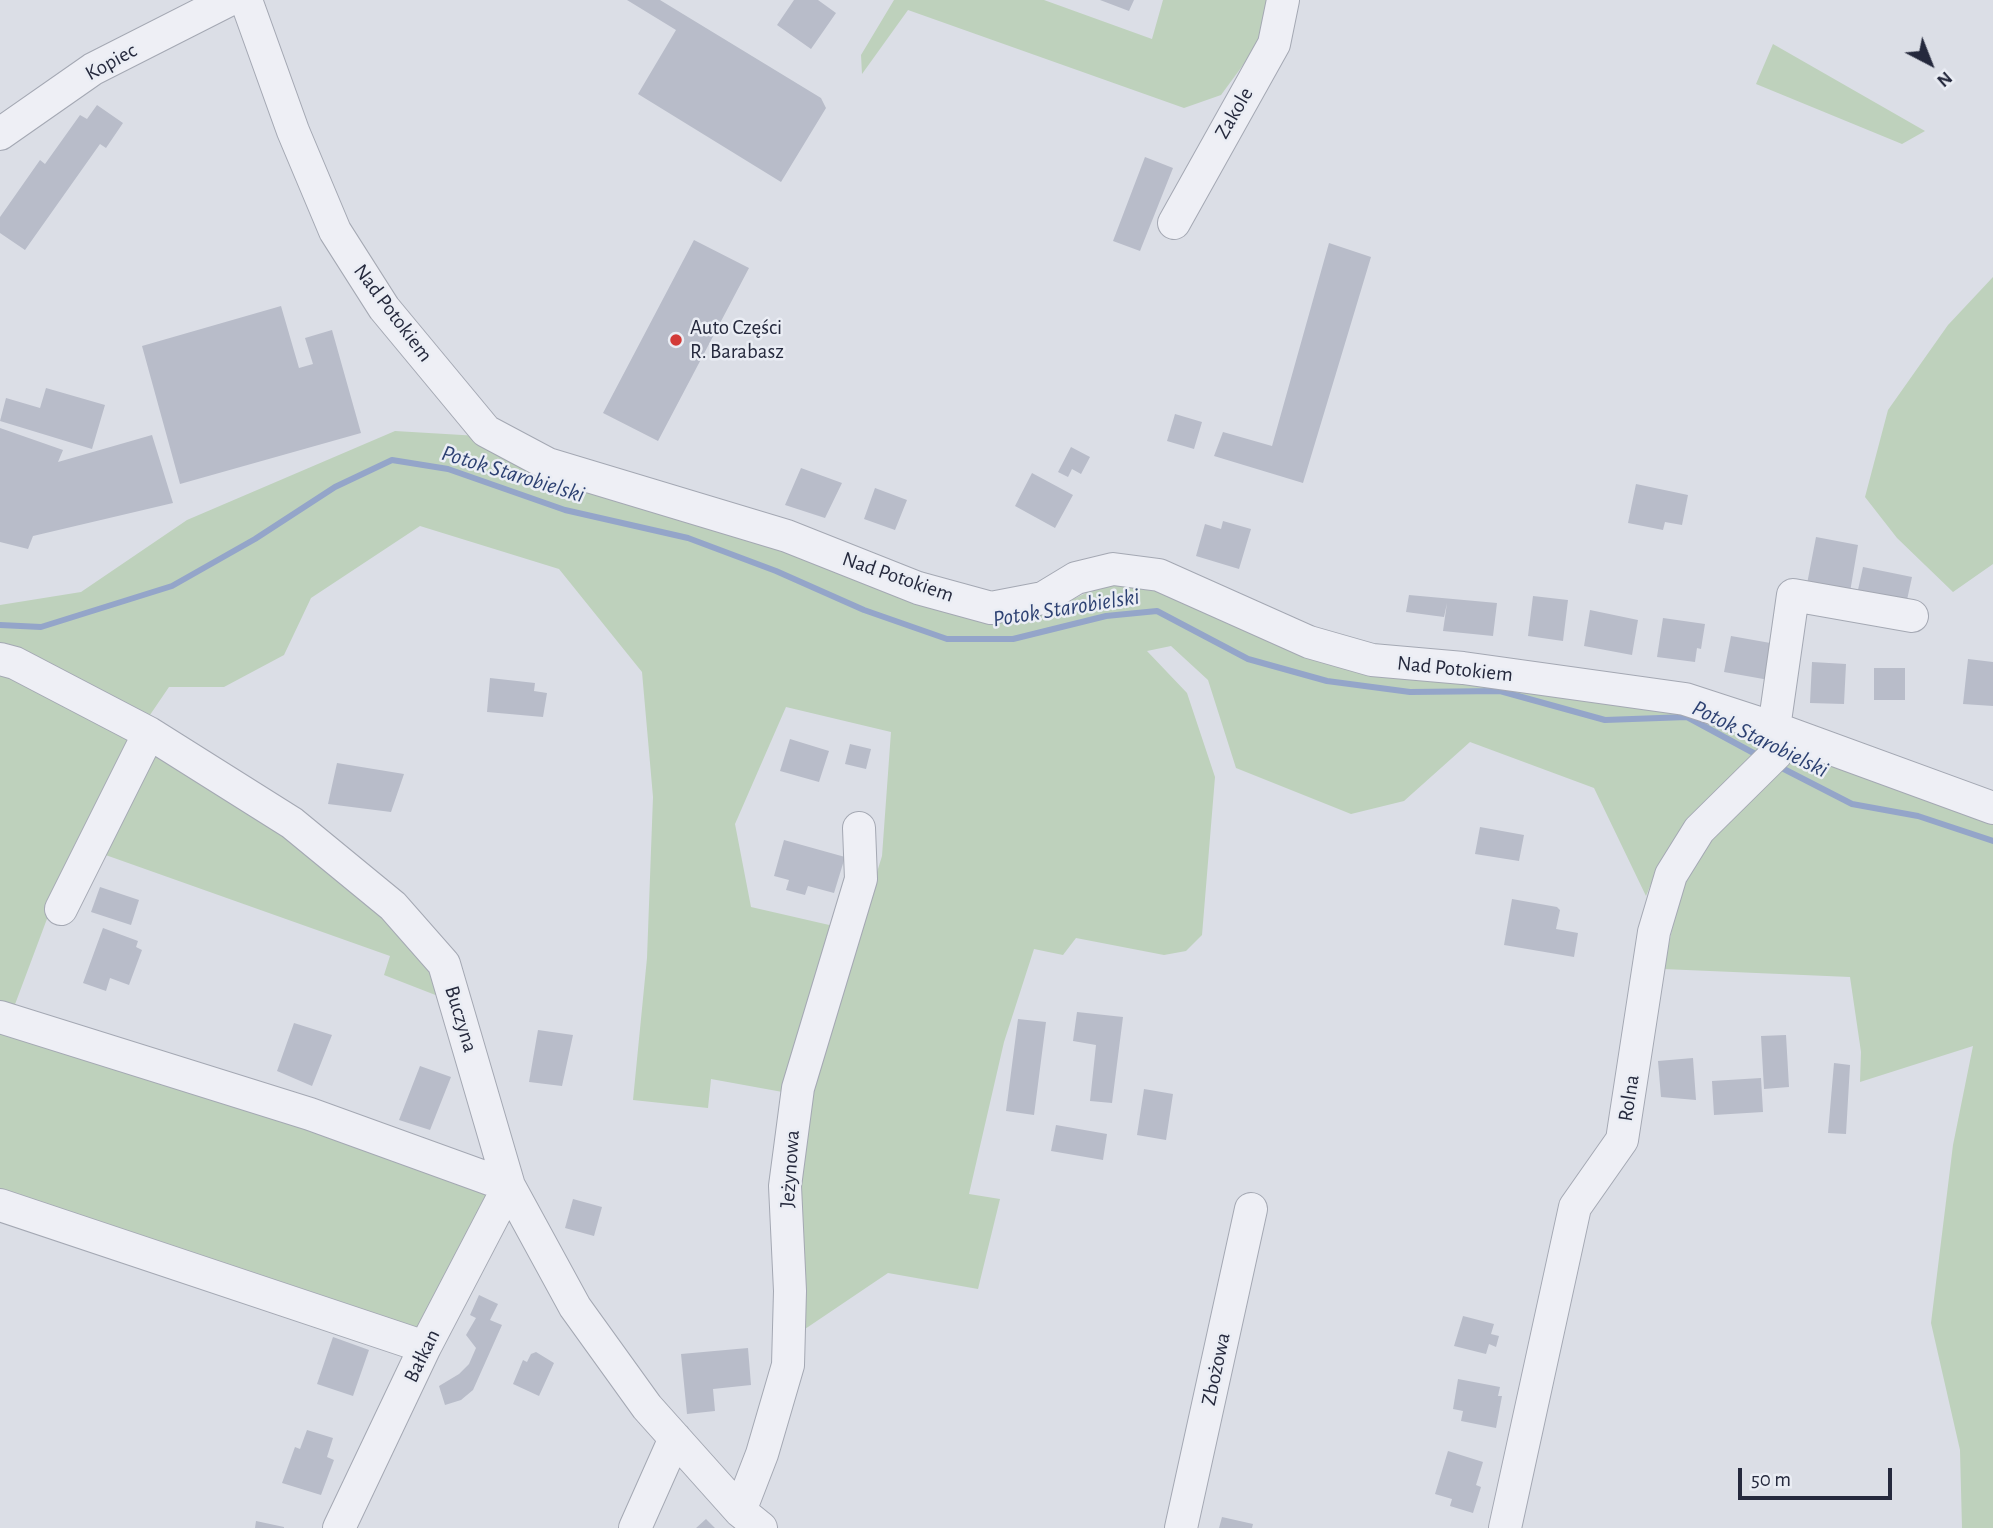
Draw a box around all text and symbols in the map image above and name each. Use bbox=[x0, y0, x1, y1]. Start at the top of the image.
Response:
north arrow bbox=[1895, 28, 1965, 98]
street label: Kopiec bbox=[81, 38, 141, 86]
text: N bbox=[1933, 67, 1956, 90]
street label: Zakole bbox=[1209, 83, 1259, 143]
street label: Nad Potokiem bbox=[348, 259, 438, 367]
place label: Auto Części R. Barabasz bbox=[690, 315, 784, 365]
marker: Auto Części R. Barabasz bbox=[668, 332, 684, 348]
water label: Potok Starobielski bbox=[438, 439, 588, 509]
street label: Nad Potokiem bbox=[839, 546, 957, 608]
water label: Potok Starobielski bbox=[991, 583, 1141, 633]
street label: Nad Potokiem bbox=[1396, 650, 1514, 688]
water label: Potok Starobielski bbox=[1687, 694, 1833, 784]
street label: Buczyna bbox=[439, 983, 483, 1055]
street label: Rolna bbox=[1613, 1073, 1645, 1123]
street label: Jeżynowa bbox=[775, 1129, 805, 1209]
street label: Bałkan bbox=[398, 1325, 446, 1387]
street label: Zbożowa bbox=[1196, 1330, 1236, 1408]
scale bar bbox=[1741, 1454, 1895, 1498]
text: 50 m bbox=[1751, 1469, 1791, 1490]

